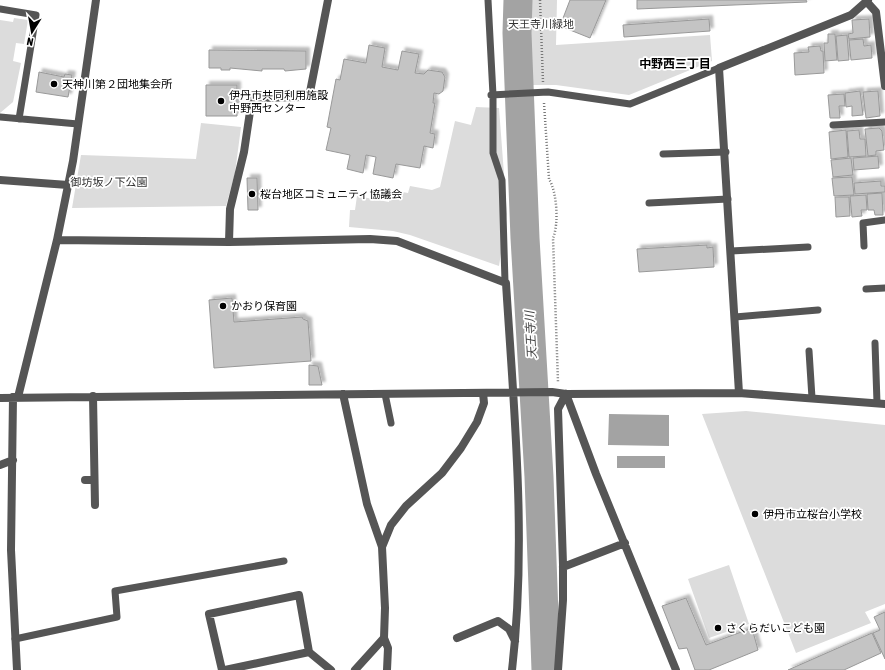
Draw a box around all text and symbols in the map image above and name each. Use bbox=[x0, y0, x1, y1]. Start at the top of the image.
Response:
north arrow bbox=[12, 12, 52, 52]
park label: 天王寺川緑地 bbox=[508, 18, 574, 30]
text: N bbox=[26, 35, 34, 48]
district label: 中野西三丁目 bbox=[639, 57, 711, 71]
place label: 天神川第２団地集会所 bbox=[62, 78, 173, 90]
marker: 天神川第２団地集会所 bbox=[49, 79, 59, 89]
place label: 伊丹市共同利用施設 中野西センター bbox=[229, 89, 328, 114]
marker: 伊丹市共同利用施設 中野西センター bbox=[216, 96, 226, 106]
park label: 御坊坂ノ下公園 bbox=[70, 176, 148, 188]
place label: 桜台地区コミュニティ協議会 bbox=[260, 188, 402, 200]
marker: 桜台地区コミュニティ協議会 bbox=[247, 189, 257, 199]
place label: かおり保育園 bbox=[231, 300, 297, 312]
marker: かおり保育園 bbox=[218, 301, 228, 311]
water label: 天王寺川 bbox=[523, 309, 539, 359]
place label: 伊丹市立桜台小学校 bbox=[763, 508, 862, 520]
marker: 伊丹市立桜台小学校 bbox=[750, 509, 760, 519]
place label: さくらだいこども園 bbox=[726, 622, 825, 634]
marker: さくらだいこども園 bbox=[713, 623, 723, 633]

